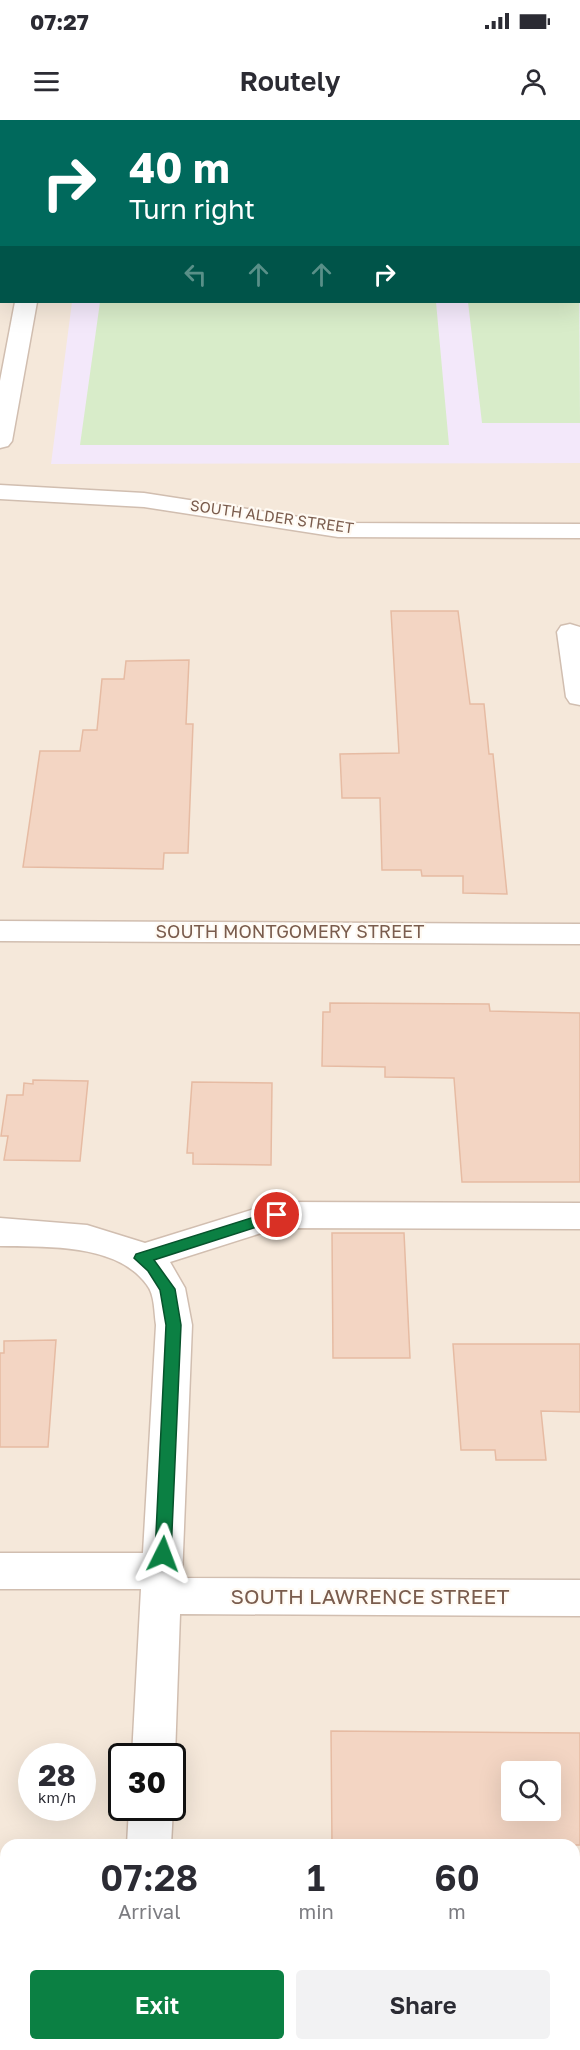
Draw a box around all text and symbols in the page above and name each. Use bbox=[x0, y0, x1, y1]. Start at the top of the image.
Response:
text: 07:27 bbox=[30, 8, 89, 35]
icon: menu bbox=[30, 65, 63, 98]
text: Routely bbox=[240, 65, 340, 97]
icon: person bbox=[517, 65, 550, 98]
text: 40 m bbox=[129, 142, 230, 192]
icon: right bbox=[30, 144, 108, 222]
text: Turn right bbox=[129, 193, 255, 225]
icon: left bbox=[179, 258, 212, 291]
icon: ahead bbox=[242, 258, 275, 291]
icon: ahead bbox=[305, 258, 338, 291]
icon: right bbox=[368, 258, 401, 291]
street label: SOUTH ALDER STREET bbox=[189, 496, 355, 536]
street label: SOUTH MONTGOMERY STREET bbox=[156, 920, 424, 942]
pin bbox=[251, 1189, 302, 1240]
icon: arrive bbox=[260, 1198, 293, 1231]
position arrow bbox=[131, 1522, 195, 1586]
street label: SOUTH LAWRENCE STREET bbox=[231, 1583, 509, 1609]
speed limit sign: 30 bbox=[108, 1743, 186, 1821]
text: 28 bbox=[38, 1757, 76, 1793]
map controls bbox=[501, 1761, 561, 1821]
button: search bbox=[501, 1761, 561, 1821]
text: km/h bbox=[38, 1788, 76, 1806]
text: 07:28 bbox=[100, 1856, 198, 1899]
text: 1 bbox=[307, 1856, 325, 1899]
text: 60 bbox=[434, 1856, 480, 1899]
text: Arrival bbox=[118, 1899, 181, 1923]
text: min bbox=[298, 1899, 334, 1923]
text: m bbox=[448, 1899, 466, 1923]
button: Exit bbox=[30, 1970, 284, 2039]
button: Share bbox=[296, 1970, 550, 2039]

